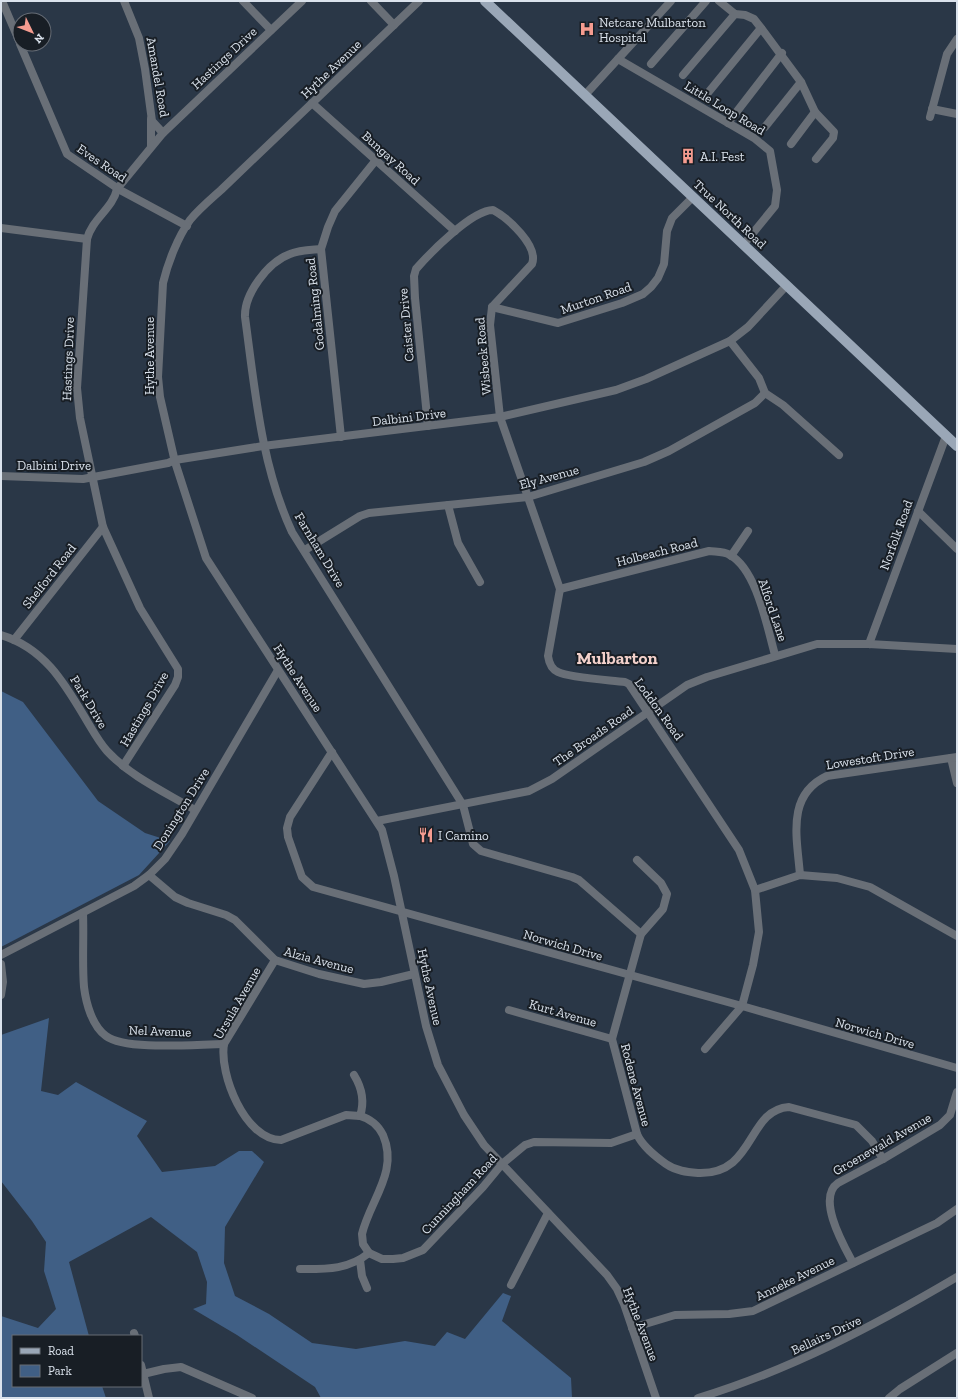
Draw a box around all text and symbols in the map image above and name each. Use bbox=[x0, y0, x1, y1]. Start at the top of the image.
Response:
north arrow bbox=[12, 12, 52, 52]
place label: Netcare Mulbarton Hospital bbox=[599, 15, 706, 45]
hospital icon: Netcare Mulbarton Hospital bbox=[578, 20, 596, 38]
street label: Hastings Drive bbox=[188, 24, 260, 92]
text: N bbox=[31, 31, 47, 46]
street label: Amandel Road bbox=[144, 36, 172, 118]
street label: Hythe Avenue bbox=[298, 37, 364, 101]
street label: Little Loop Road bbox=[682, 78, 768, 138]
street label: Bungay Road bbox=[359, 128, 423, 188]
street label: Eves Road bbox=[74, 141, 130, 185]
building icon: A.I. Fest bbox=[679, 147, 697, 165]
place label: A.I. Fest bbox=[700, 149, 745, 164]
street label: True North Road bbox=[691, 176, 769, 252]
street label: Godalming Road bbox=[303, 257, 327, 351]
street label: Murton Road bbox=[559, 279, 633, 317]
street label: Caister Drive bbox=[395, 288, 417, 362]
street label: Hastings Drive bbox=[59, 317, 77, 401]
street label: Hythe Avenue bbox=[142, 317, 157, 395]
street label: Wisbeck Road bbox=[472, 317, 494, 395]
street label: Dalbini Drive bbox=[371, 405, 447, 429]
street label: Dalbini Drive bbox=[17, 458, 91, 473]
street label: Ely Avenue bbox=[518, 462, 580, 492]
street label: Norfolk Road bbox=[876, 498, 916, 572]
street label: Farnham Drive bbox=[292, 510, 348, 590]
street label: Holbeach Road bbox=[615, 535, 699, 569]
street label: Shelford Road bbox=[19, 541, 79, 611]
street label: Alford Lane bbox=[755, 577, 791, 643]
street label: Hythe Avenue bbox=[270, 641, 326, 715]
district label: Mulbarton bbox=[577, 648, 657, 668]
street label: Hastings Drive bbox=[117, 669, 171, 749]
street label: Park Drive bbox=[67, 673, 111, 731]
street label: Loddon Road bbox=[631, 675, 687, 743]
street label: The Broads Road bbox=[550, 703, 636, 769]
street label: Lowestoft Drive bbox=[825, 744, 915, 772]
street label: Donington Drive bbox=[150, 765, 212, 853]
restaurant icon: I Camino bbox=[417, 826, 435, 844]
place label: I Camino bbox=[438, 828, 489, 843]
street label: Norwich Drive bbox=[522, 927, 604, 963]
street label: Alzia Avenue bbox=[282, 943, 356, 977]
street label: Hythe Avenue bbox=[415, 947, 445, 1027]
street label: Ursula Avenue bbox=[210, 964, 264, 1042]
street label: Kurt Avenue bbox=[527, 996, 599, 1030]
street label: Norwich Drive bbox=[834, 1015, 916, 1051]
street label: Nel Avenue bbox=[128, 1022, 192, 1040]
street label: Rodene Avenue bbox=[618, 1042, 654, 1128]
street label: Groenewald Avenue bbox=[830, 1110, 934, 1178]
street label: Cunningham Road bbox=[418, 1151, 500, 1237]
street label: Anneke Avenue bbox=[753, 1252, 837, 1304]
street label: Hythe Avenue bbox=[620, 1285, 662, 1363]
street label: Bellairs Drive bbox=[789, 1312, 863, 1358]
legend bbox=[12, 1335, 142, 1387]
text: Road bbox=[48, 1344, 74, 1358]
text: Park bbox=[48, 1364, 73, 1378]

